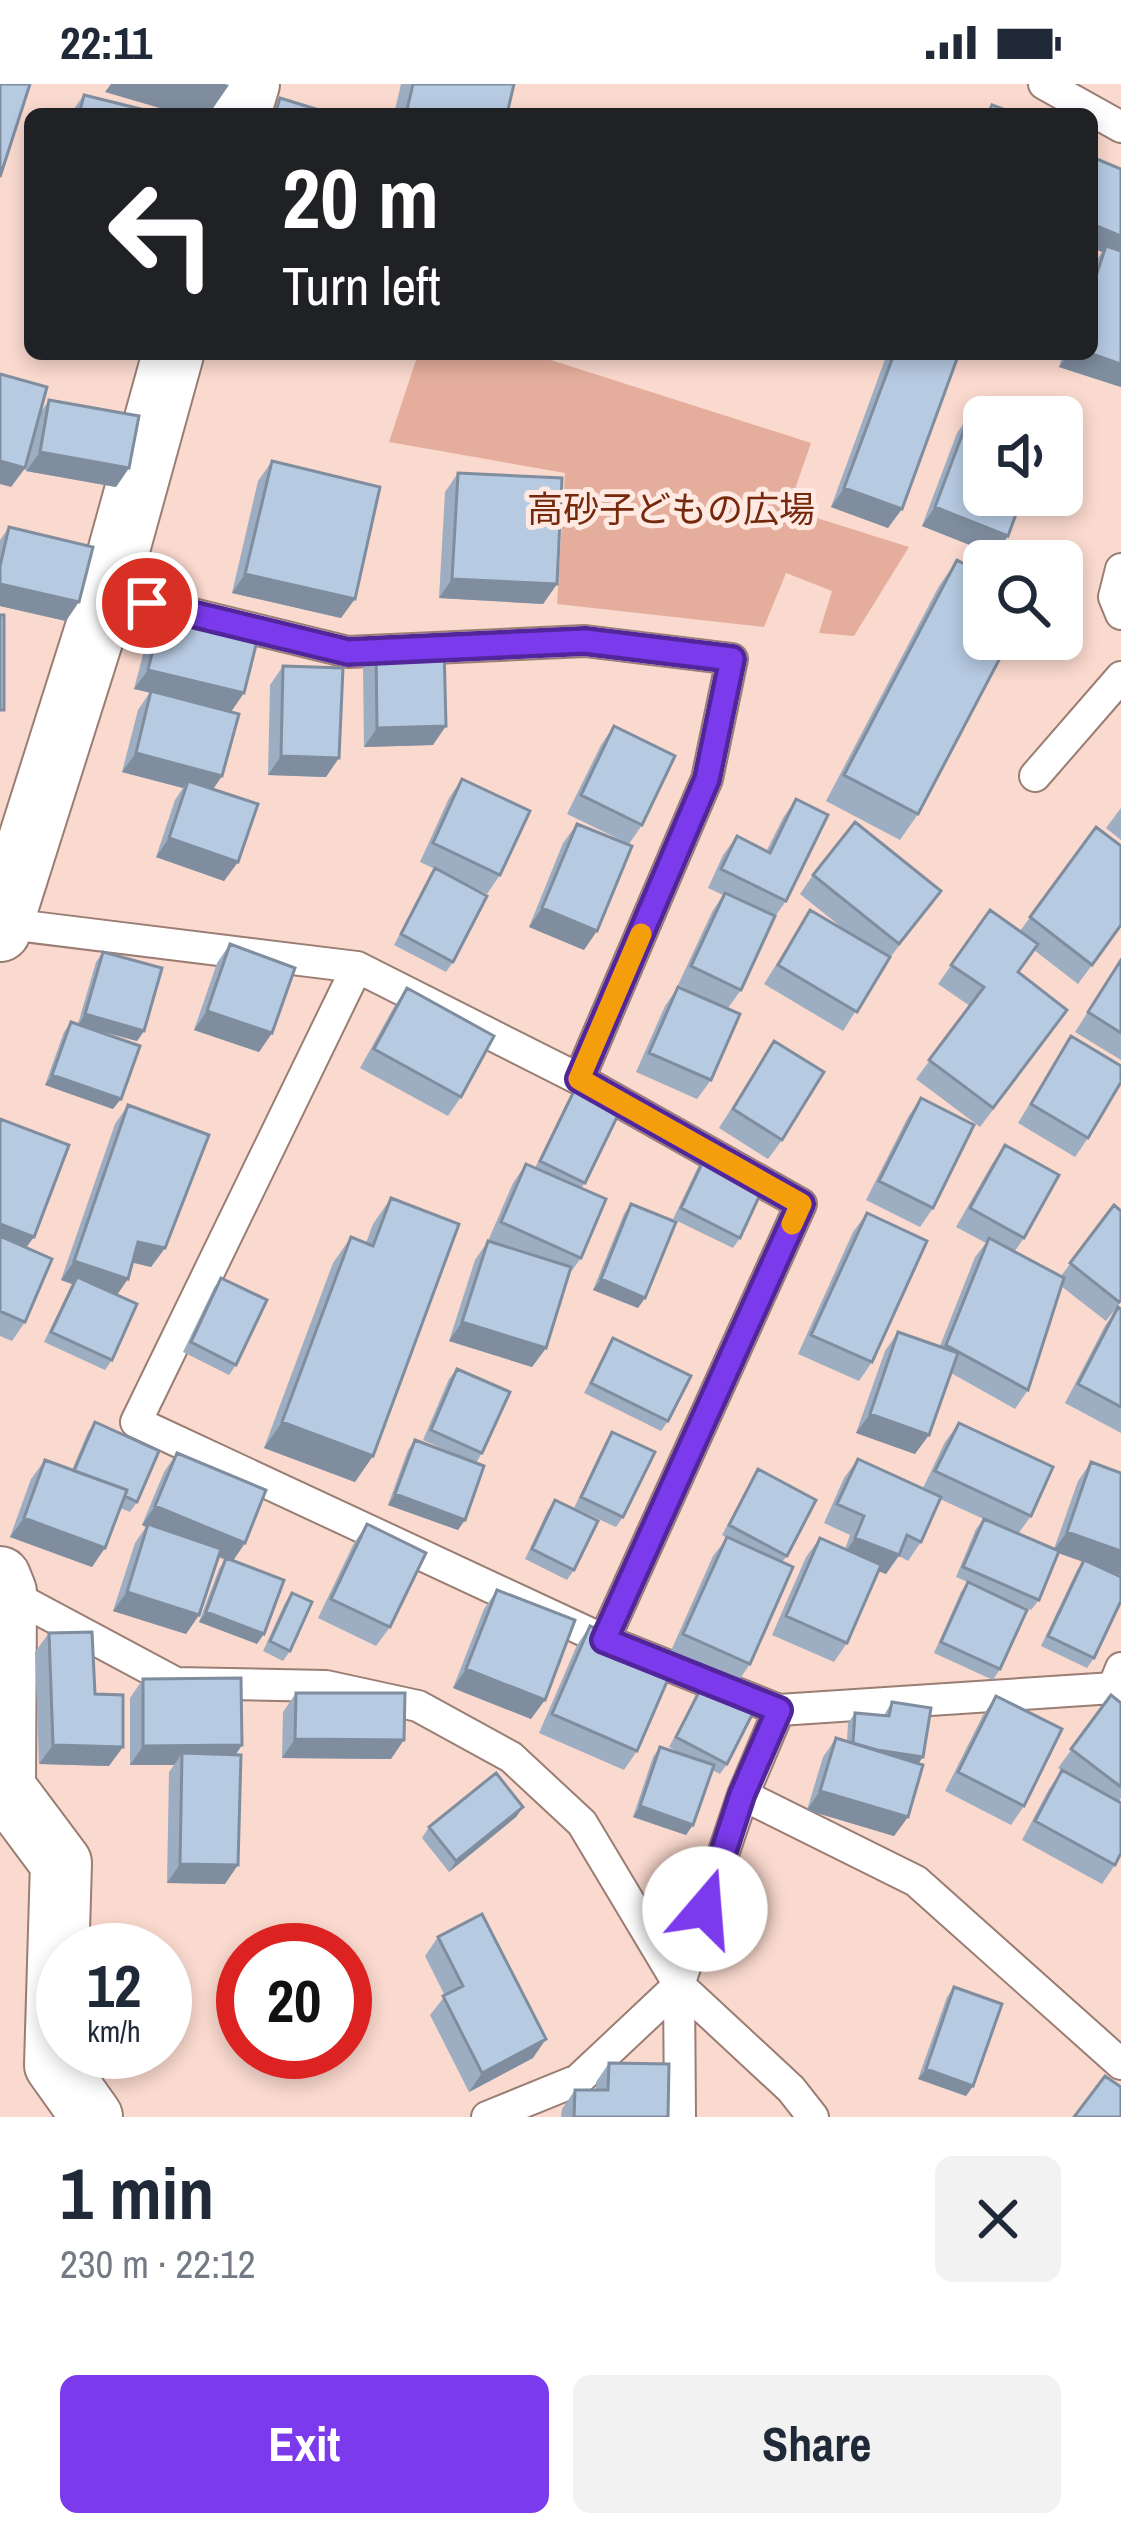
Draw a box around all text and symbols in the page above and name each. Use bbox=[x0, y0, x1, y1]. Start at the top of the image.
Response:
text: 22:11 bbox=[60, 12, 152, 73]
text: 20 m bbox=[282, 141, 439, 254]
icon: left bbox=[84, 156, 240, 312]
text: Turn left bbox=[282, 249, 441, 322]
map controls bbox=[963, 396, 1083, 660]
button: sound bbox=[963, 396, 1083, 516]
park label: 高砂子どもの広場 bbox=[527, 485, 815, 533]
button: search bbox=[963, 540, 1083, 660]
pin bbox=[96, 552, 198, 654]
icon: arrive bbox=[114, 570, 180, 636]
position arrow bbox=[642, 1846, 768, 1972]
speed limit sign: 20 bbox=[216, 1923, 372, 2079]
text: 12 bbox=[87, 1945, 141, 2026]
text: km/h bbox=[87, 2011, 141, 2051]
text: 1 min bbox=[60, 2144, 214, 2241]
button: close bbox=[935, 2156, 1061, 2282]
text: 230 m · 22:12 bbox=[60, 2238, 256, 2290]
button: Exit bbox=[60, 2375, 549, 2513]
button: Share bbox=[573, 2375, 1061, 2513]

